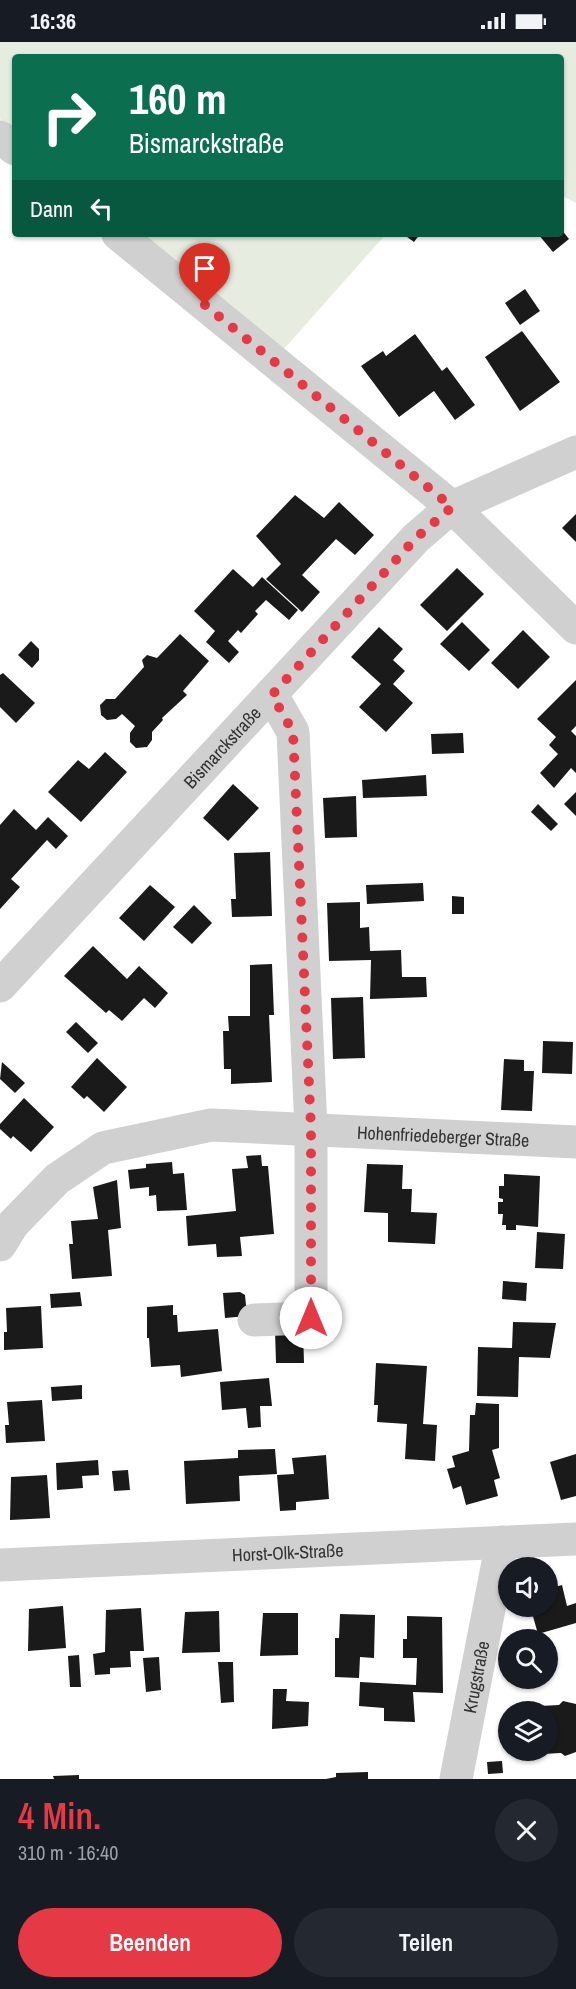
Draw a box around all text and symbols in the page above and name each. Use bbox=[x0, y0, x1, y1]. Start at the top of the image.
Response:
text: 16:36 bbox=[30, 6, 76, 36]
text: 160 m bbox=[129, 71, 227, 127]
icon: right bbox=[30, 78, 108, 156]
text: Bismarckstraße bbox=[129, 125, 284, 161]
icon: left bbox=[85, 192, 118, 225]
text: Dann bbox=[30, 194, 73, 224]
pin bbox=[179, 243, 230, 305]
icon: arrive bbox=[188, 252, 221, 285]
street label: Bismarckstraße bbox=[177, 701, 266, 794]
street label: Hohenfriedeberger Straße bbox=[356, 1119, 530, 1152]
position arrow bbox=[279, 1286, 343, 1350]
street label: Horst-Olk-Straße bbox=[231, 1537, 344, 1567]
map controls bbox=[498, 1557, 558, 1761]
button: sound bbox=[498, 1557, 558, 1617]
button: search bbox=[498, 1629, 558, 1689]
street label: Krugstraße bbox=[457, 1639, 495, 1715]
button: layers bbox=[498, 1701, 558, 1761]
text: 4 Min. bbox=[18, 1792, 101, 1840]
button: close bbox=[495, 1799, 558, 1862]
text: 310 m · 16:40 bbox=[18, 1839, 118, 1866]
button: Beenden bbox=[18, 1908, 282, 1977]
button: Teilen bbox=[294, 1908, 558, 1977]

